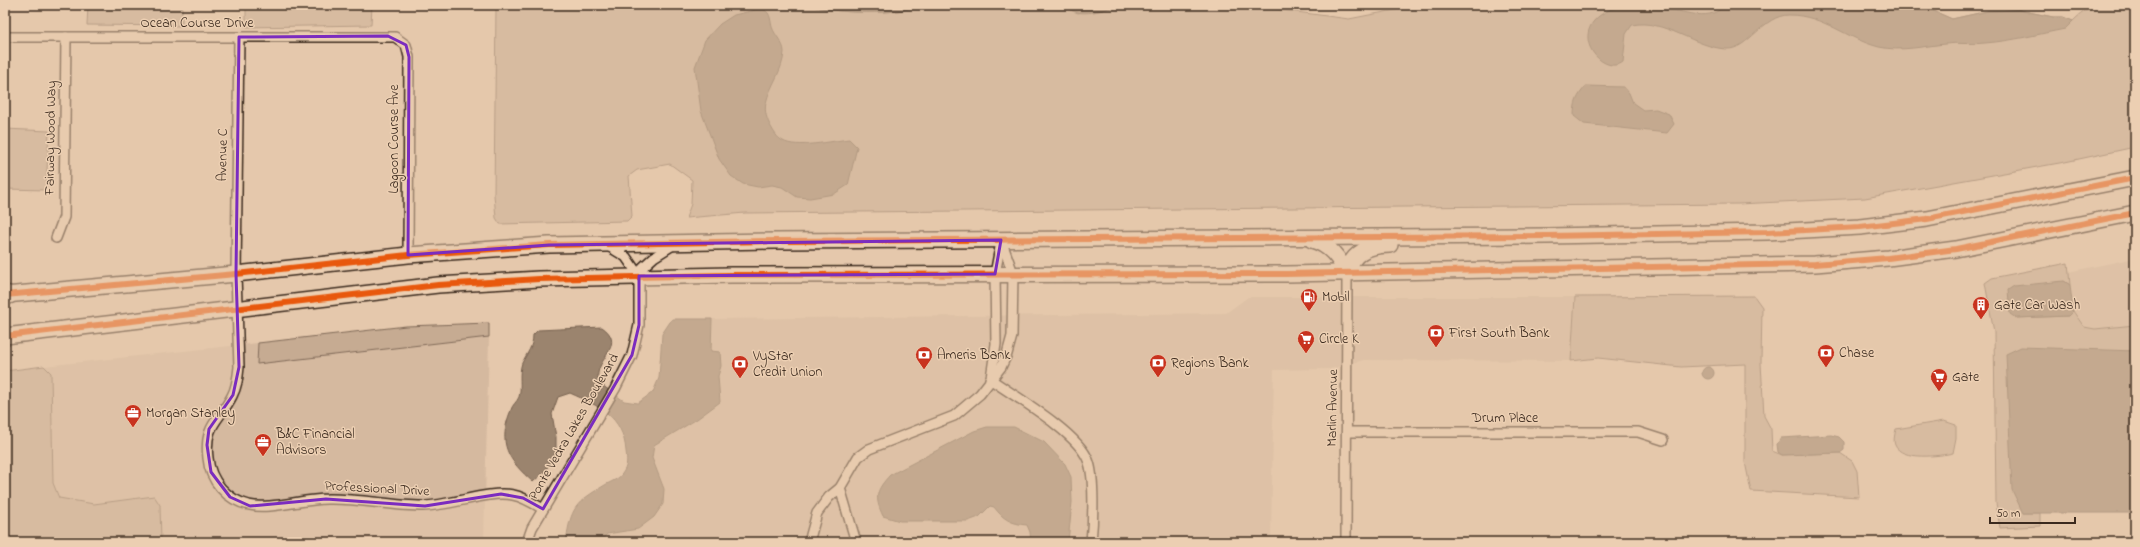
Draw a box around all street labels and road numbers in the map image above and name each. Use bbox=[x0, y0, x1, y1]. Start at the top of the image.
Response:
street label: Ocean Course Drive bbox=[140, 13, 254, 34]
street label: Fairway Wood Way bbox=[39, 80, 64, 196]
street label: Lagoon Course Ave bbox=[384, 84, 406, 193]
street label: Avenue C bbox=[212, 128, 234, 182]
street label: Ponte Vedra Lakes Boulevard bbox=[523, 350, 625, 504]
street label: Marlin Avenue bbox=[1322, 368, 1344, 447]
street label: Drum Place bbox=[1471, 408, 1539, 429]
street label: Professional Drive bbox=[324, 476, 431, 502]

